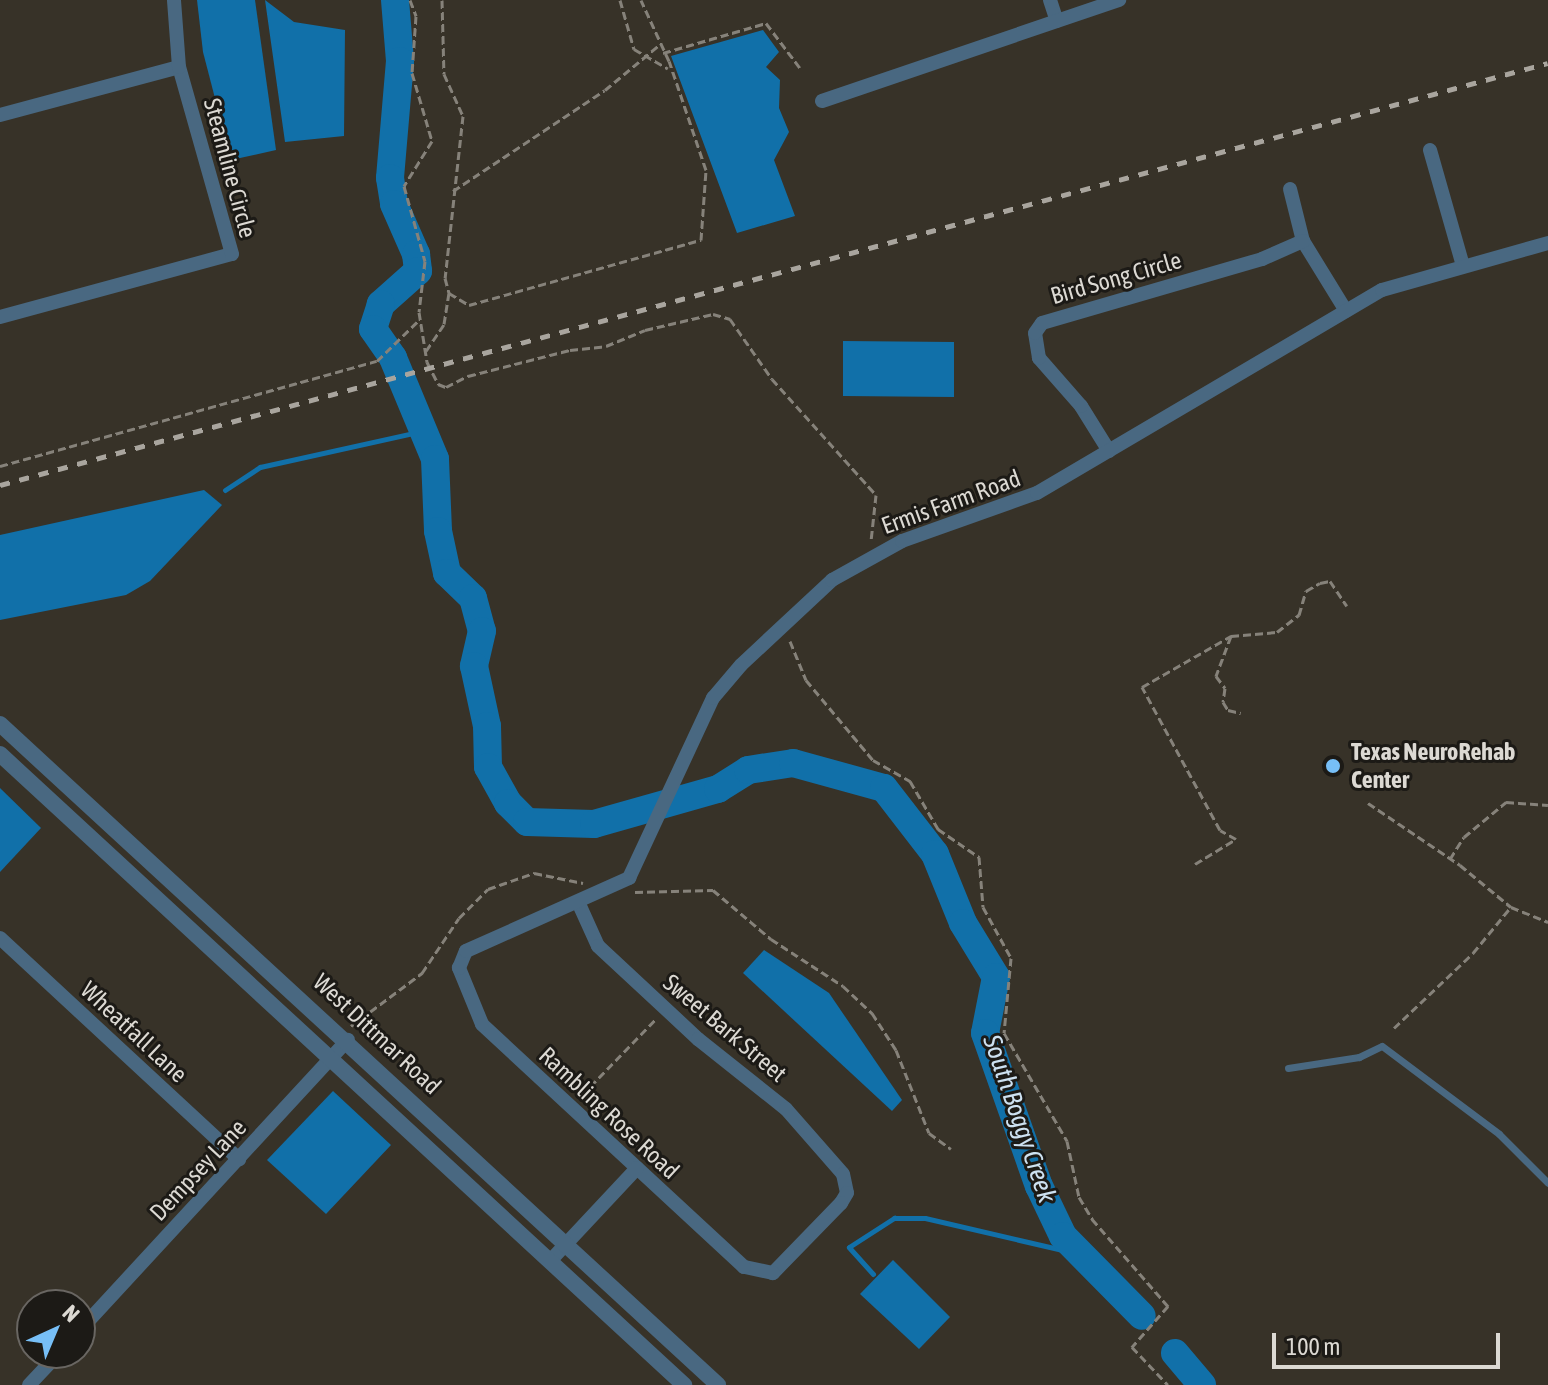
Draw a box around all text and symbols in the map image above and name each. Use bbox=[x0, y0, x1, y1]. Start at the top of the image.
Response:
street label: Steamline Circle bbox=[198, 95, 262, 241]
street label: Bird Song Circle bbox=[1047, 246, 1185, 310]
street label: Ermis Farm Road bbox=[878, 464, 1024, 540]
place label: Texas NeuroRehab Center bbox=[1351, 738, 1515, 794]
marker: Texas NeuroRehab Center bbox=[1322, 755, 1344, 777]
street label: West Dittmar Road bbox=[307, 968, 447, 1100]
street label: Sweet Bark Street bbox=[658, 968, 792, 1088]
street label: Wheatfall Lane bbox=[75, 976, 193, 1088]
water label: South Boggy Creek bbox=[976, 1031, 1062, 1207]
street label: Rambling Rose Road bbox=[533, 1041, 685, 1185]
street label: Dempsey Lane bbox=[144, 1113, 252, 1227]
north arrow bbox=[16, 1289, 96, 1369]
text: N bbox=[58, 1299, 85, 1327]
scale bar bbox=[1276, 1317, 1504, 1367]
text: 100 m bbox=[1286, 1333, 1340, 1360]

